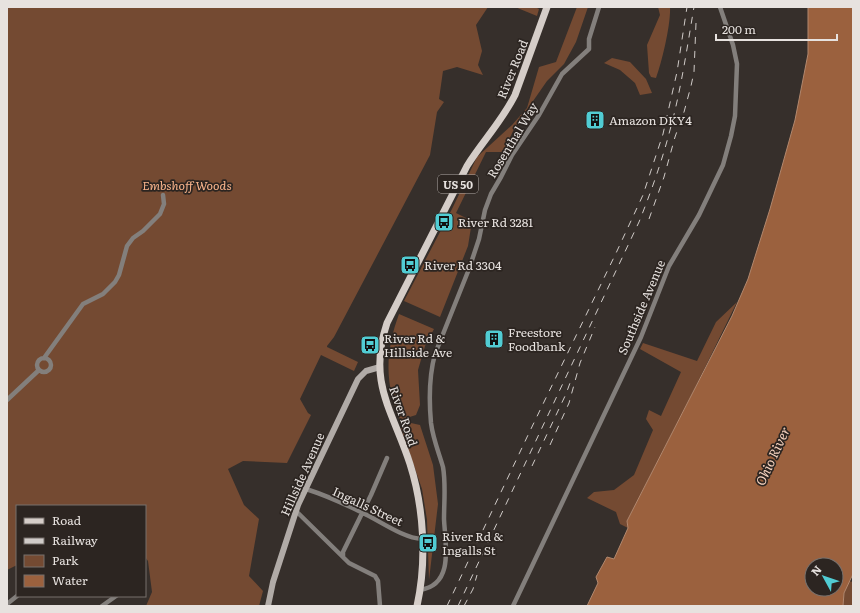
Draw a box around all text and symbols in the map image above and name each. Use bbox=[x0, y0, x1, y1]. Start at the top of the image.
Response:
scale bar bbox=[716, 16, 837, 42]
text: 200 m bbox=[722, 20, 756, 38]
street label: River Road bbox=[492, 36, 532, 101]
street label: Rosenthal Way bbox=[482, 99, 542, 181]
building icon: Amazon DKY4 bbox=[584, 109, 606, 131]
place label: Amazon DKY4 bbox=[609, 111, 692, 129]
road number: US 50 bbox=[438, 175, 478, 193]
park label: Embshoff Woods bbox=[142, 176, 232, 194]
bus stop icon: River Rd 3281 bbox=[433, 211, 455, 233]
place label: River Rd 3281 bbox=[458, 213, 533, 231]
bus stop icon: River Rd 3304 bbox=[399, 254, 421, 276]
place label: River Rd 3304 bbox=[424, 256, 502, 274]
street label: Southside Avenue bbox=[613, 257, 669, 357]
place label: Freestore Foodbank bbox=[508, 323, 566, 355]
building icon: Freestore Foodbank bbox=[483, 328, 505, 350]
place label: River Rd & Hillside Ave bbox=[384, 329, 452, 361]
bus stop icon: River Rd & Hillside Ave bbox=[359, 334, 381, 356]
street label: River Road bbox=[385, 384, 423, 449]
water label: Ohio River bbox=[750, 424, 794, 488]
street label: Hillside Avenue bbox=[276, 429, 328, 519]
street label: Ingalls Street bbox=[330, 482, 406, 530]
legend bbox=[16, 505, 146, 597]
text: Road bbox=[52, 511, 82, 529]
place label: River Rd & Ingalls St bbox=[442, 527, 503, 559]
text: Railway bbox=[52, 531, 98, 549]
bus stop icon: River Rd & Ingalls St bbox=[417, 532, 439, 554]
text: Park bbox=[52, 551, 79, 569]
north arrow bbox=[804, 557, 844, 597]
text: N bbox=[806, 561, 825, 579]
text: Water bbox=[52, 571, 88, 589]

